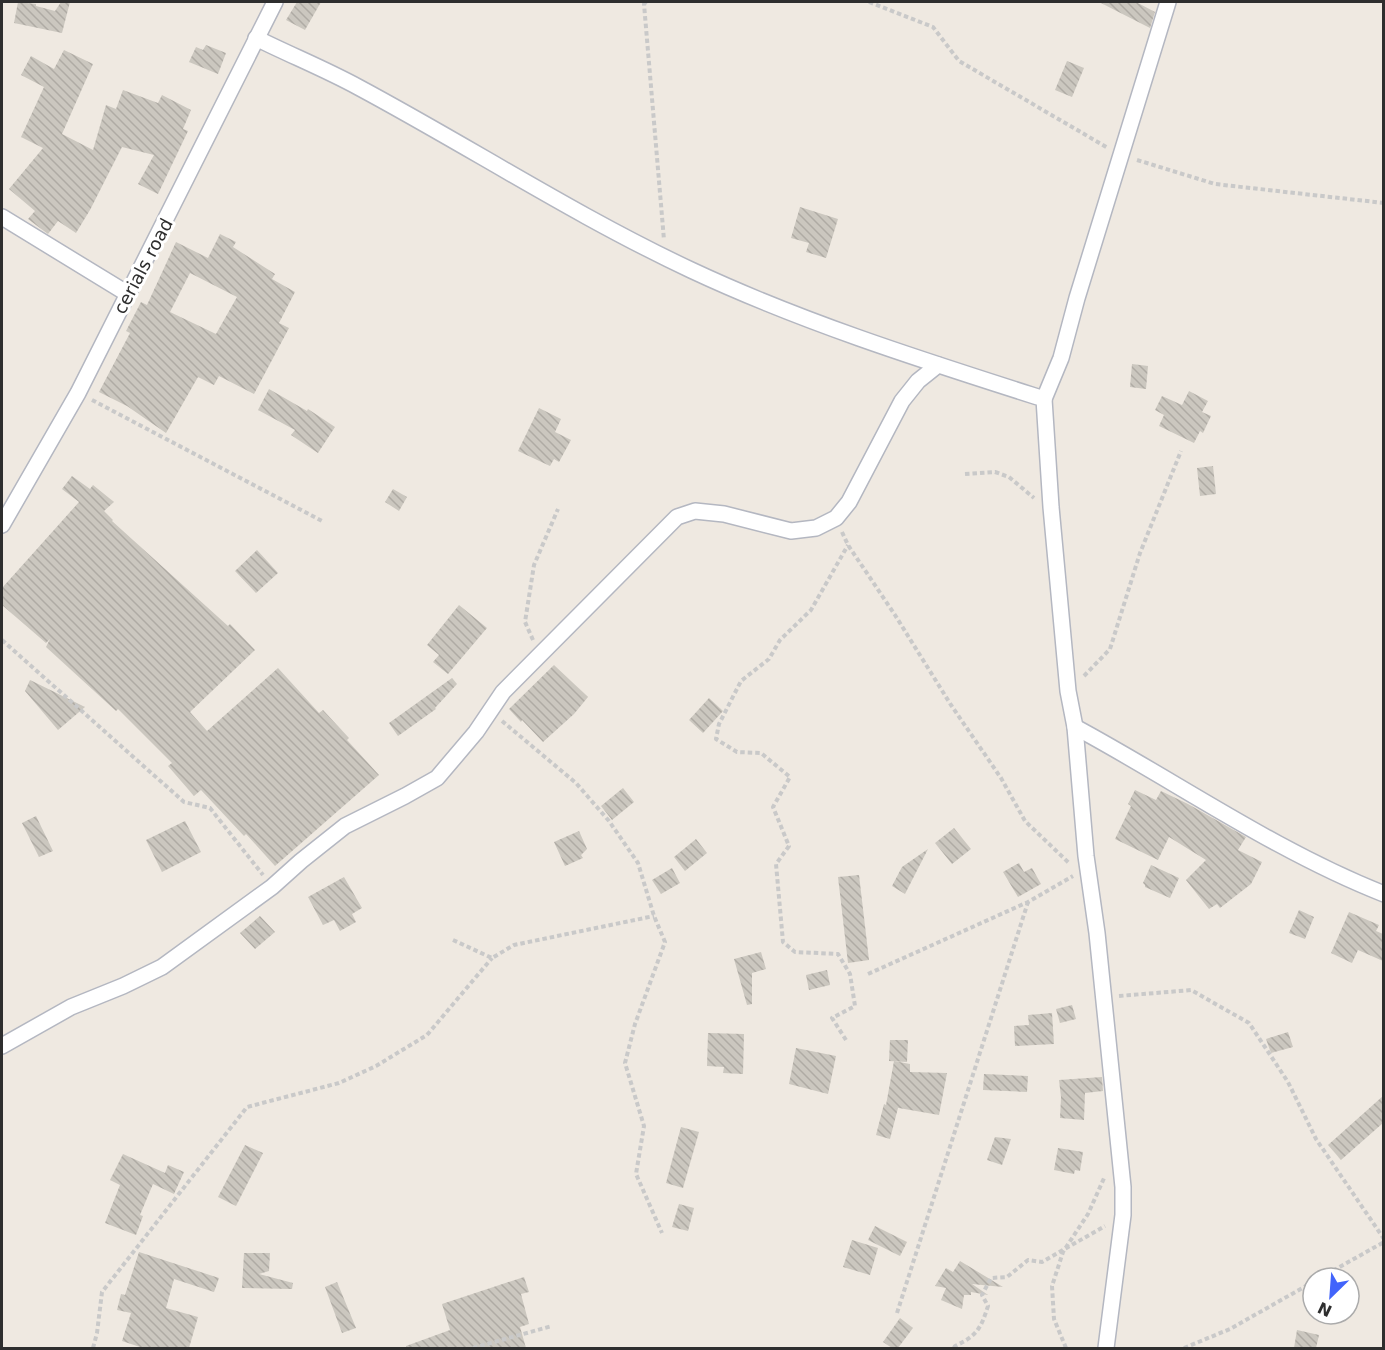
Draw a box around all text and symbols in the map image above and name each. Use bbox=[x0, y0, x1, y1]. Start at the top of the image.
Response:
street label: cerials road bbox=[109, 215, 177, 317]
north arrow bbox=[1301, 1266, 1361, 1326]
text: N bbox=[1315, 1298, 1335, 1321]

